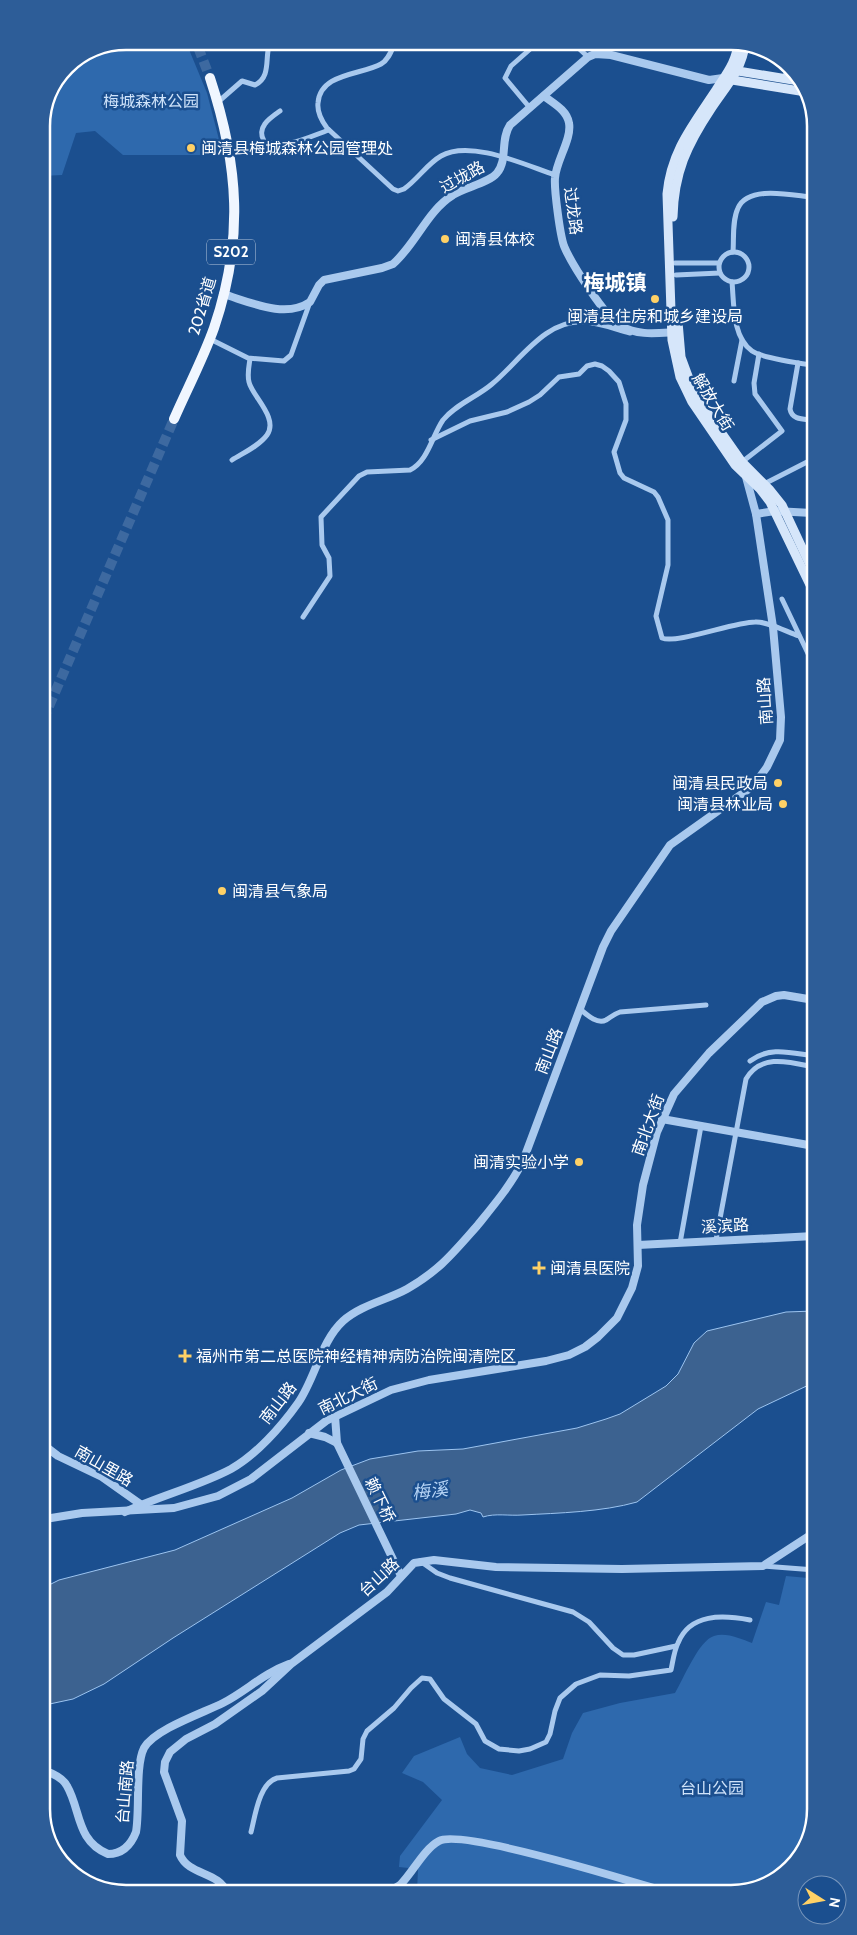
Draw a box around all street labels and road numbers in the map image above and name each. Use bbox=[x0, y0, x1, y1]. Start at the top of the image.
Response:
street label: 过垅路 bbox=[436, 157, 488, 197]
street label: 过龙路 bbox=[560, 186, 586, 236]
road number: S202 bbox=[207, 240, 255, 264]
street label: 202省道 bbox=[184, 275, 220, 337]
street label: 解放大街 bbox=[688, 370, 738, 434]
street label: 南山路 bbox=[754, 676, 776, 726]
street label: 南山路 bbox=[532, 1025, 566, 1077]
street label: 南北大街 bbox=[628, 1092, 668, 1158]
street label: 溪滨路 bbox=[701, 1215, 749, 1237]
street label: 南北大街 bbox=[315, 1373, 381, 1419]
street label: 南山路 bbox=[256, 1378, 300, 1428]
street label: 南山里路 bbox=[72, 1442, 136, 1490]
street label: 赖下桥 bbox=[361, 1474, 399, 1526]
street label: 台山路 bbox=[355, 1554, 403, 1600]
street label: 台山南路 bbox=[113, 1759, 137, 1825]

